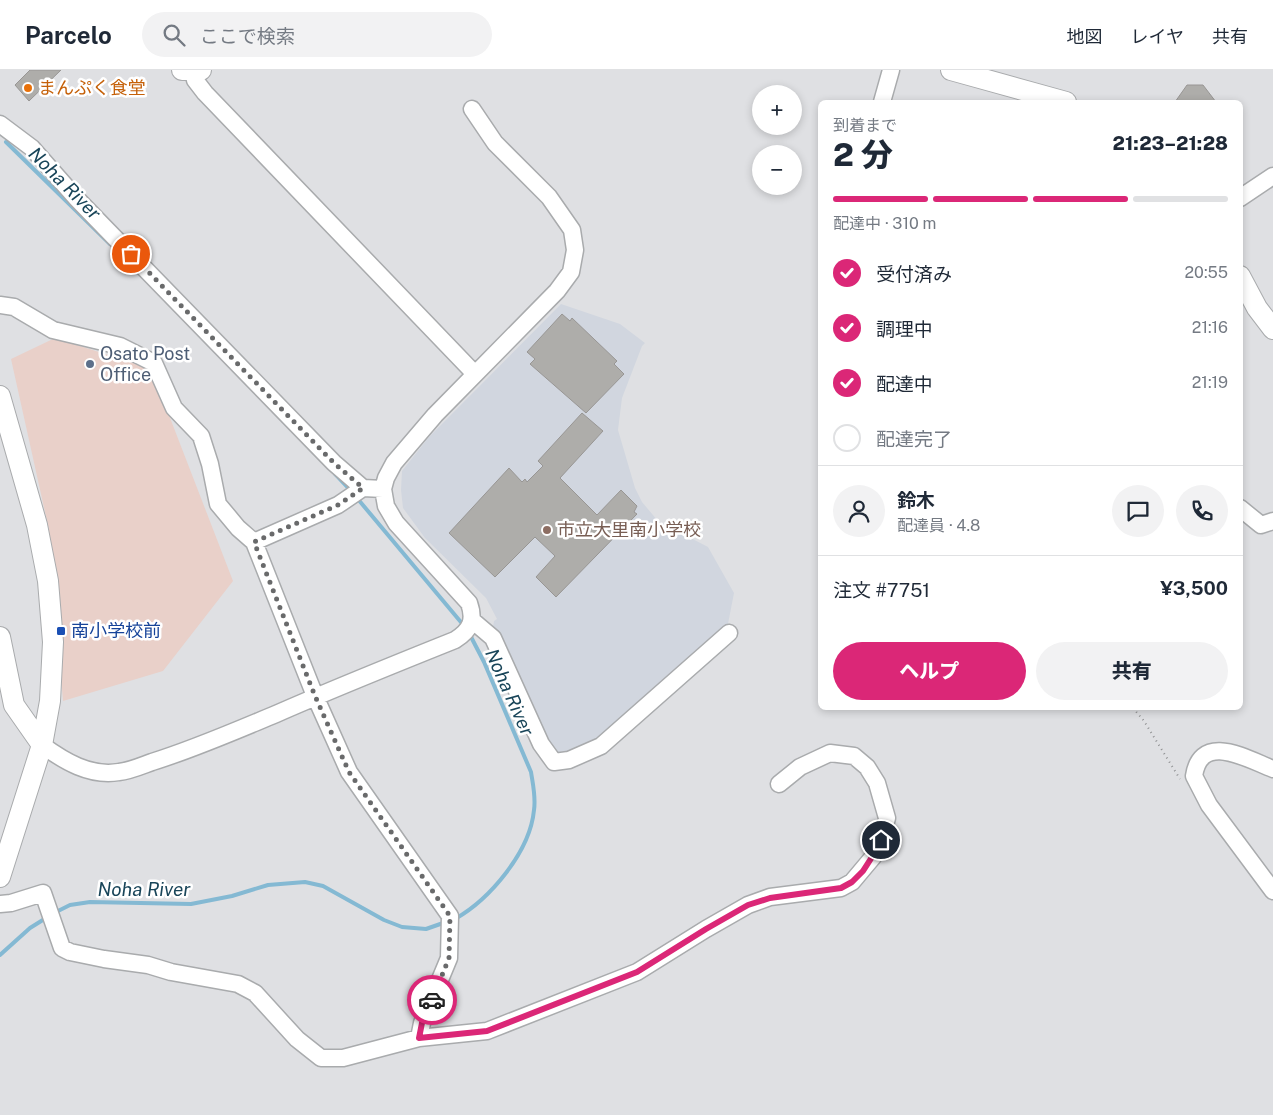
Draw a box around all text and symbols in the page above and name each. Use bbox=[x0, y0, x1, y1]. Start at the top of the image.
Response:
search box bbox=[142, 12, 492, 57]
text: Parcelo bbox=[25, 21, 112, 49]
icon: search bbox=[160, 21, 188, 49]
text: ここで検索 bbox=[200, 25, 295, 47]
text: 地図 bbox=[1067, 26, 1103, 47]
text: レイヤ bbox=[1131, 26, 1184, 47]
text: 共有 bbox=[1212, 26, 1248, 47]
place label: まんぷく食堂 bbox=[38, 77, 146, 98]
marker: まんぷく食堂 bbox=[22, 82, 34, 94]
map controls bbox=[752, 85, 802, 195]
button: + bbox=[752, 85, 802, 135]
text: 到着まで bbox=[833, 116, 897, 135]
text: 21:23–21:28 bbox=[1113, 132, 1228, 154]
text: 2 分 bbox=[833, 136, 893, 173]
water label: Noha River bbox=[24, 142, 106, 224]
button: − bbox=[752, 145, 802, 195]
text: 配達中 · 310 m bbox=[833, 214, 936, 233]
pin bbox=[110, 233, 152, 275]
icon: bag bbox=[117, 240, 145, 268]
icon: check bbox=[833, 259, 861, 287]
text: 受付済み bbox=[876, 263, 952, 285]
text: 20:55 bbox=[1185, 263, 1228, 282]
icon: check bbox=[833, 314, 861, 342]
text: 調理中 bbox=[876, 318, 933, 340]
text: 21:16 bbox=[1192, 318, 1228, 337]
place label: Osato Post Office bbox=[100, 343, 190, 385]
marker: Osato Post Office bbox=[84, 358, 96, 370]
icon: check bbox=[833, 369, 861, 397]
text: 配達中 bbox=[876, 373, 933, 395]
text: 21:19 bbox=[1192, 373, 1228, 392]
text: 配達完了 bbox=[876, 428, 952, 450]
button: person bbox=[833, 485, 885, 537]
button: chat bbox=[1112, 485, 1164, 537]
button: phone bbox=[1176, 485, 1228, 537]
text: 鈴木 bbox=[897, 489, 935, 511]
text: 配達員 · 4.8 bbox=[897, 516, 980, 535]
place label: 市立大里南小学校 bbox=[557, 519, 701, 540]
marker: 市立大里南小学校 bbox=[541, 524, 553, 536]
text: ¥3,500 bbox=[1160, 577, 1228, 599]
text: 注文 #7751 bbox=[833, 579, 930, 601]
place label: 南小学校前 bbox=[71, 620, 161, 641]
marker: 南小学校前 bbox=[55, 625, 67, 637]
button: ヘルプ bbox=[833, 642, 1026, 700]
button: 共有 bbox=[1036, 642, 1228, 700]
water label: Noha River bbox=[481, 645, 539, 740]
pin bbox=[860, 819, 902, 861]
icon: home bbox=[867, 826, 895, 854]
water label: Noha River bbox=[98, 878, 191, 900]
courier bbox=[407, 975, 457, 1025]
icon: car bbox=[418, 986, 446, 1014]

